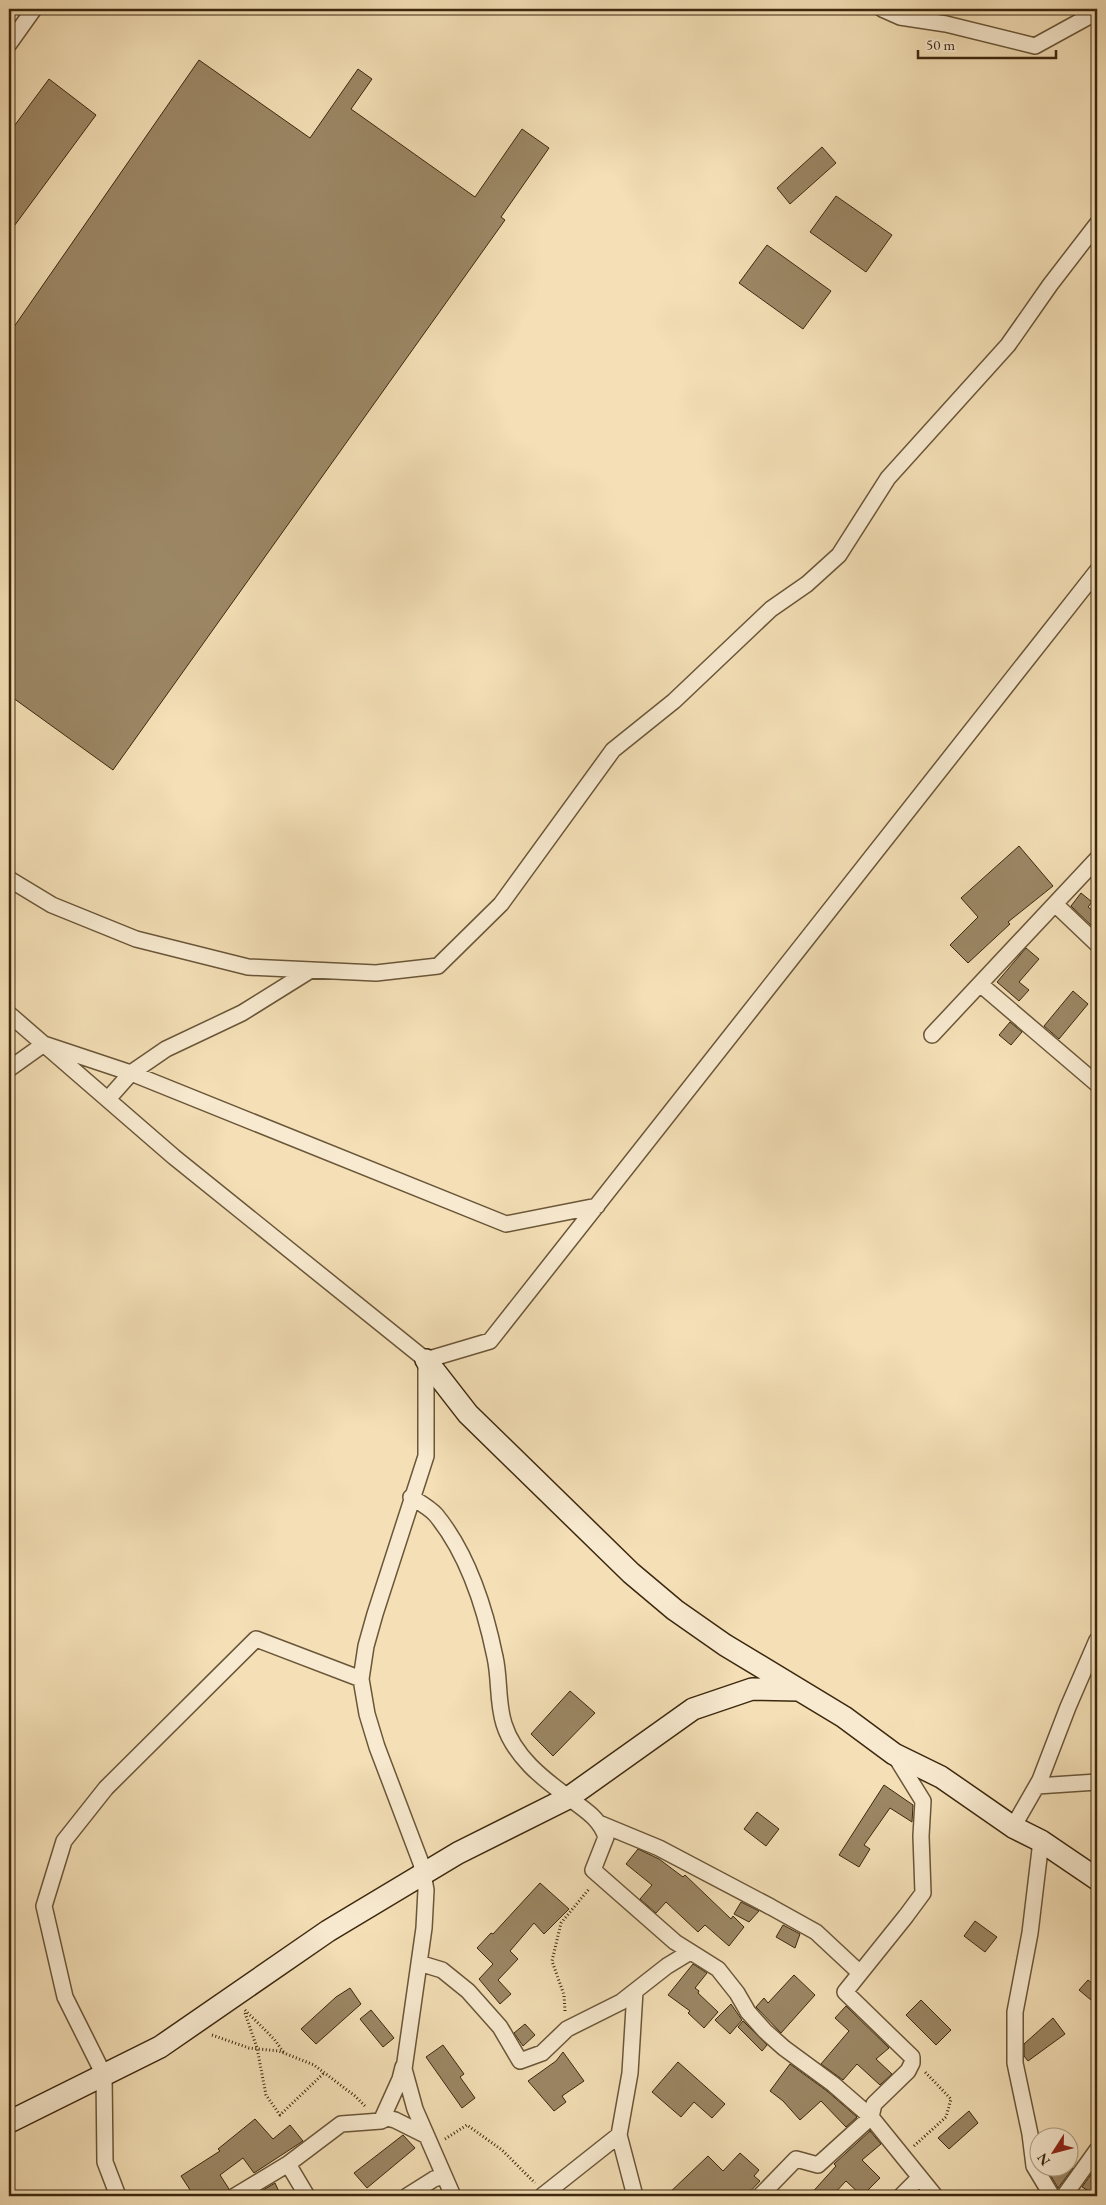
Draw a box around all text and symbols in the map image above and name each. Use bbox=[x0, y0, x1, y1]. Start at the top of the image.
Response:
scale bar bbox=[918, 28, 1056, 60]
text: 50 m bbox=[926, 35, 955, 54]
north arrow bbox=[1028, 2128, 1078, 2178]
text: N bbox=[1032, 2149, 1054, 2170]

